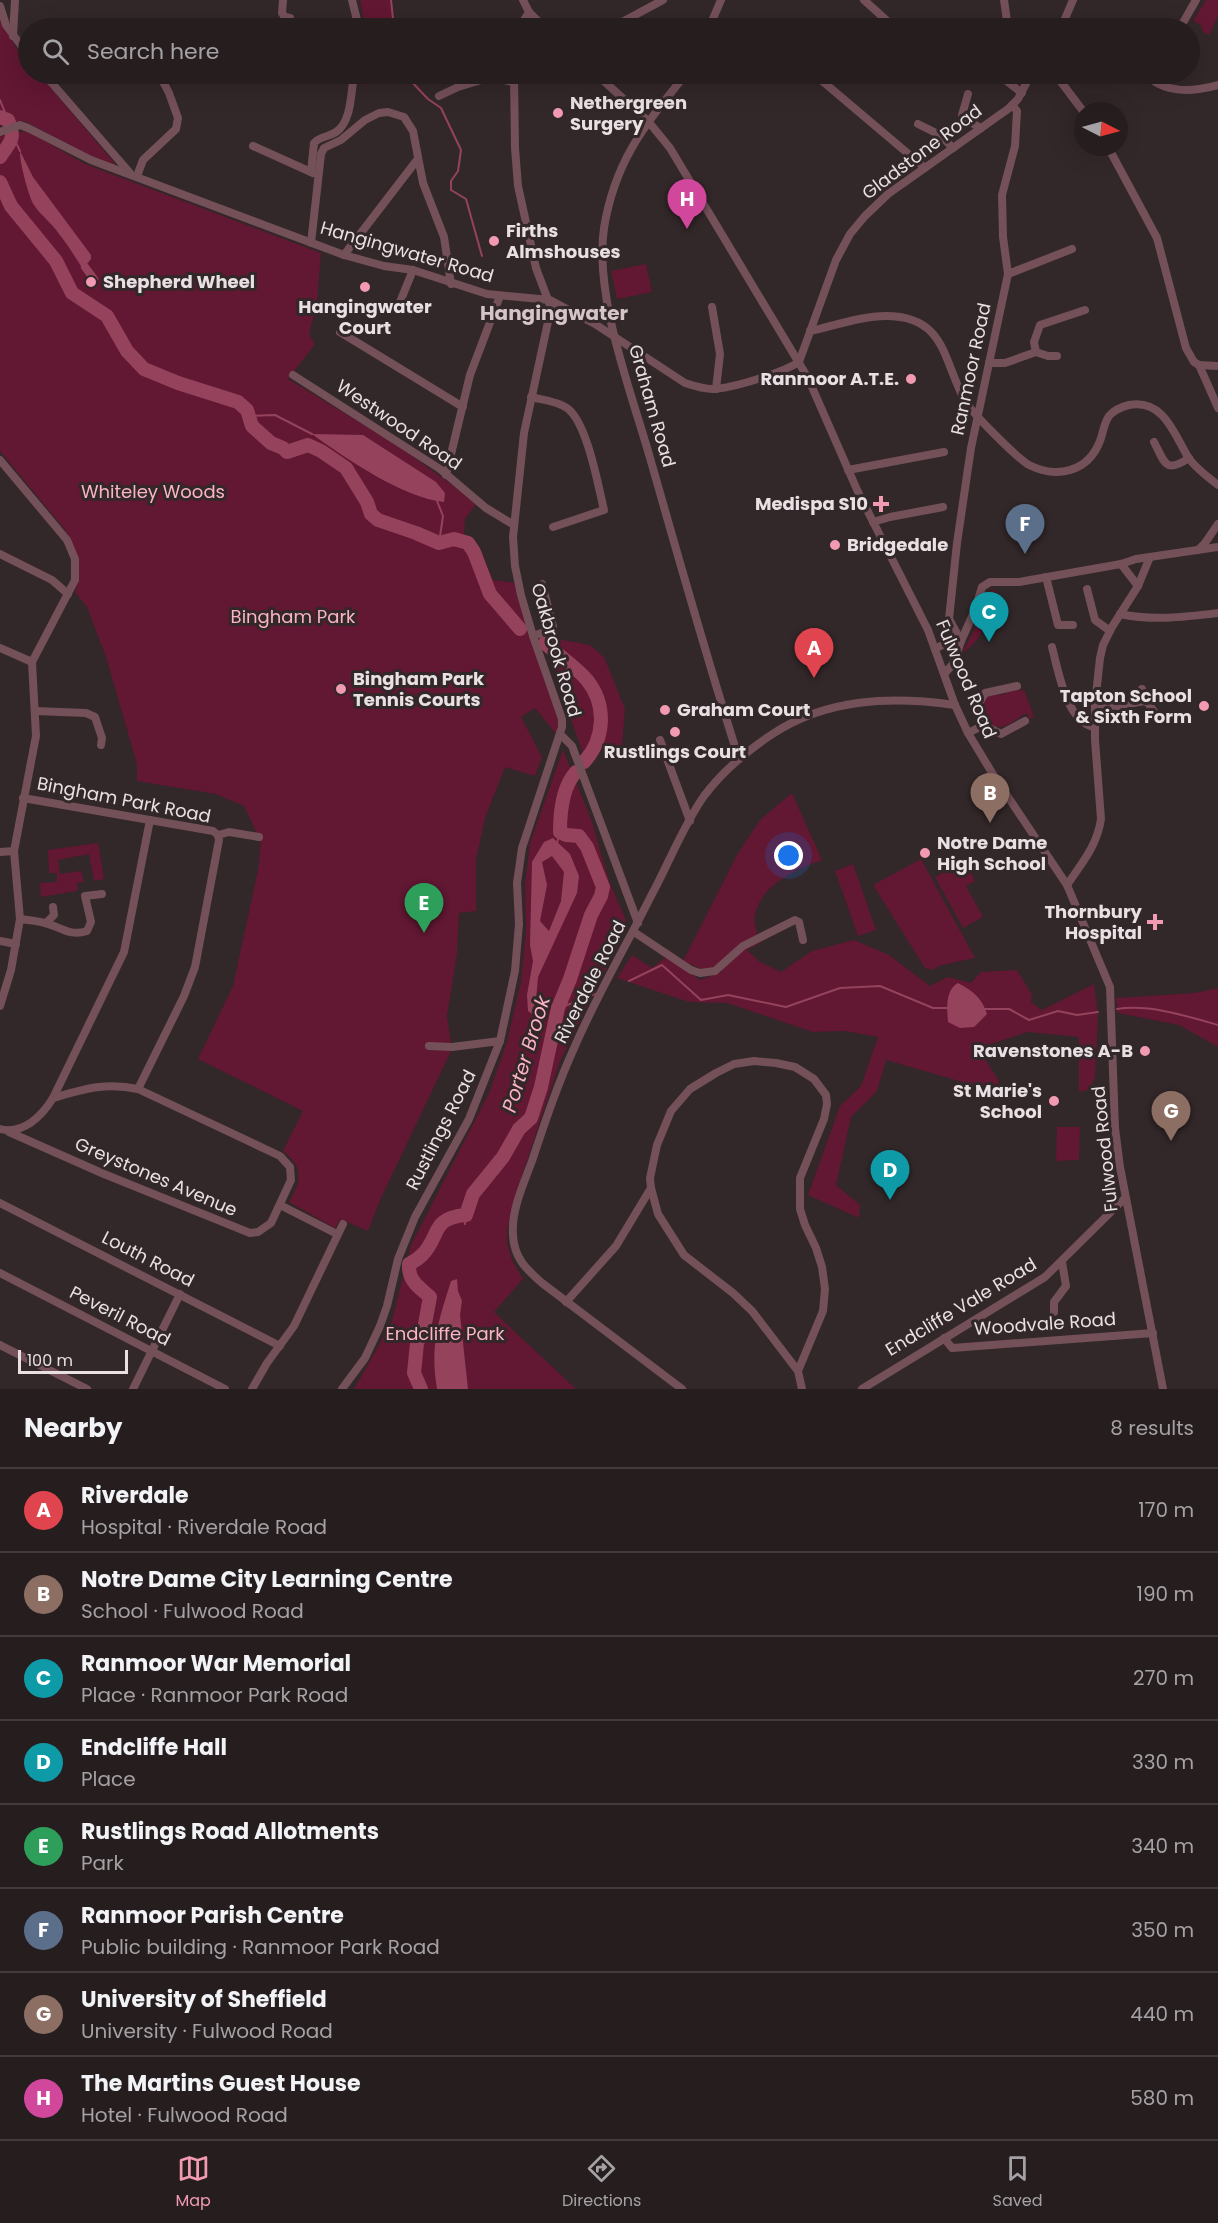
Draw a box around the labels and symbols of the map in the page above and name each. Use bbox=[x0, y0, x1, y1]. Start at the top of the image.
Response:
place label: Nethergreen Surgery bbox=[570, 90, 687, 136]
street label: Gladstone Road bbox=[856, 98, 987, 205]
north arrow bbox=[1074, 102, 1128, 156]
marker: Nethergreen Surgery bbox=[551, 106, 565, 120]
pin: H bbox=[668, 180, 706, 229]
street label: Hangingwater Road bbox=[317, 215, 497, 288]
place label: Firths Almshouses bbox=[506, 218, 621, 264]
marker: Firths Almshouses bbox=[487, 234, 501, 248]
place label: Shepherd Wheel bbox=[103, 269, 255, 294]
marker: Shepherd Wheel bbox=[84, 275, 98, 289]
marker: Hangingwater Court bbox=[358, 280, 372, 294]
place label: Hangingwater Court bbox=[298, 294, 432, 340]
district label: Hangingwater bbox=[480, 299, 628, 327]
street label: Ranmoor Road bbox=[944, 301, 997, 437]
street label: Graham Road bbox=[623, 342, 682, 470]
place label: Ranmoor A.T.E. bbox=[761, 366, 899, 391]
marker: Ranmoor A.T.E. bbox=[904, 372, 918, 386]
street label: Westwood Road bbox=[332, 373, 467, 476]
park label: Whiteley Woods bbox=[81, 479, 225, 504]
place label: Medispa S10 bbox=[755, 491, 868, 516]
marker: Medispa S10 bbox=[872, 495, 890, 513]
pin: F bbox=[1006, 504, 1044, 554]
place label: Bridgedale bbox=[847, 532, 948, 557]
marker: Bridgedale bbox=[828, 538, 842, 552]
street label: Oakbrook Road bbox=[525, 580, 588, 720]
pin: C bbox=[970, 592, 1008, 642]
park label: Bingham Park bbox=[231, 604, 356, 629]
street label: Fulwood Road bbox=[930, 616, 1003, 742]
pin: A bbox=[794, 628, 834, 678]
place label: Bingham Park Tennis Courts bbox=[353, 666, 485, 712]
marker: Bingham Park Tennis Courts bbox=[334, 682, 348, 696]
place label: Tapton School & Sixth Form bbox=[1060, 683, 1192, 729]
place label: Graham Court bbox=[677, 697, 810, 722]
marker: Tapton School & Sixth Form bbox=[1197, 699, 1211, 713]
marker: Graham Court bbox=[658, 703, 672, 717]
marker: Rustlings Court bbox=[668, 725, 682, 739]
place label: Rustlings Court bbox=[604, 739, 746, 764]
street label: Bingham Park Road bbox=[35, 770, 213, 829]
pin: B bbox=[970, 774, 1010, 823]
place label: Notre Dame High School bbox=[937, 830, 1047, 876]
your location bbox=[774, 841, 803, 870]
marker: Notre Dame High School bbox=[918, 846, 932, 860]
pin: E bbox=[404, 884, 444, 933]
place label: Thornbury Hospital bbox=[1044, 899, 1143, 945]
marker: Thornbury Hospital bbox=[1146, 913, 1164, 931]
street label: Riverdale Road bbox=[548, 916, 631, 1048]
water label: Porter Brook bbox=[495, 991, 558, 1116]
place label: Ravenstones A-B bbox=[973, 1038, 1133, 1063]
marker: Ravenstones A-B bbox=[1138, 1044, 1152, 1058]
street label: Rustlings Road bbox=[399, 1065, 482, 1194]
place label: St Marie's School bbox=[953, 1078, 1042, 1124]
street label: Fulwood Road bbox=[1085, 1085, 1124, 1213]
pin: G bbox=[1152, 1092, 1190, 1141]
marker: St Marie's School bbox=[1047, 1094, 1061, 1108]
street label: Greystones Avenue bbox=[71, 1131, 241, 1222]
pin: D bbox=[870, 1150, 910, 1200]
street label: Louth Road bbox=[98, 1225, 199, 1293]
street label: Endcliffe Vale Road bbox=[881, 1252, 1041, 1362]
street label: Peveril Road bbox=[66, 1279, 175, 1352]
street label: Woodvale Road bbox=[973, 1306, 1117, 1341]
park label: Endcliffe Park bbox=[385, 1321, 505, 1346]
scale bar bbox=[18, 1347, 128, 1374]

